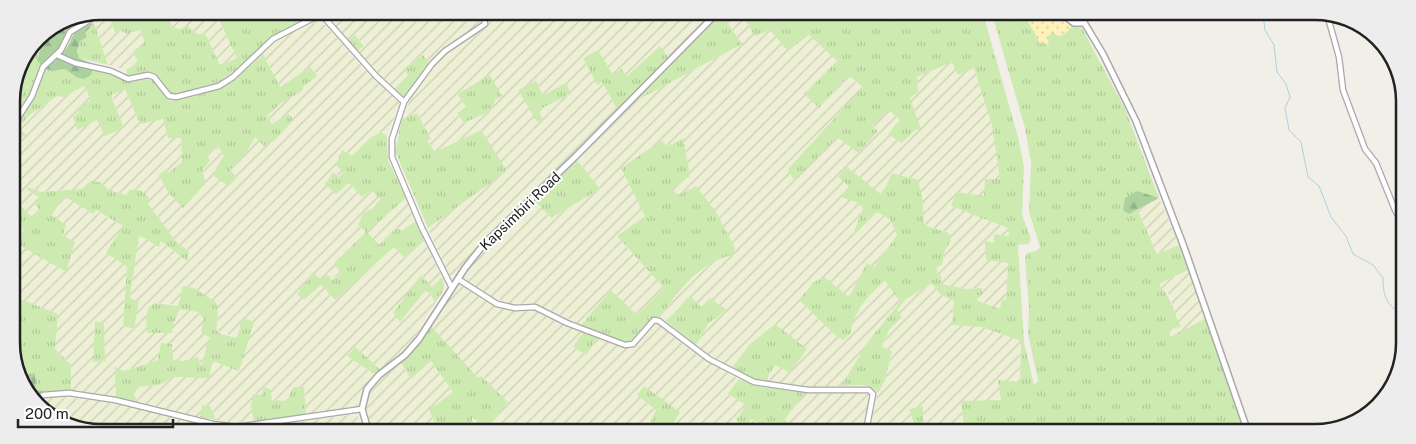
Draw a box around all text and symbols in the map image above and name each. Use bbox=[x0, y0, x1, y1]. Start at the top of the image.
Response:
street label: Kapsimbiri Road bbox=[476, 169, 564, 253]
scale bar bbox=[18, 396, 172, 428]
text: 200 m bbox=[25, 405, 69, 422]

